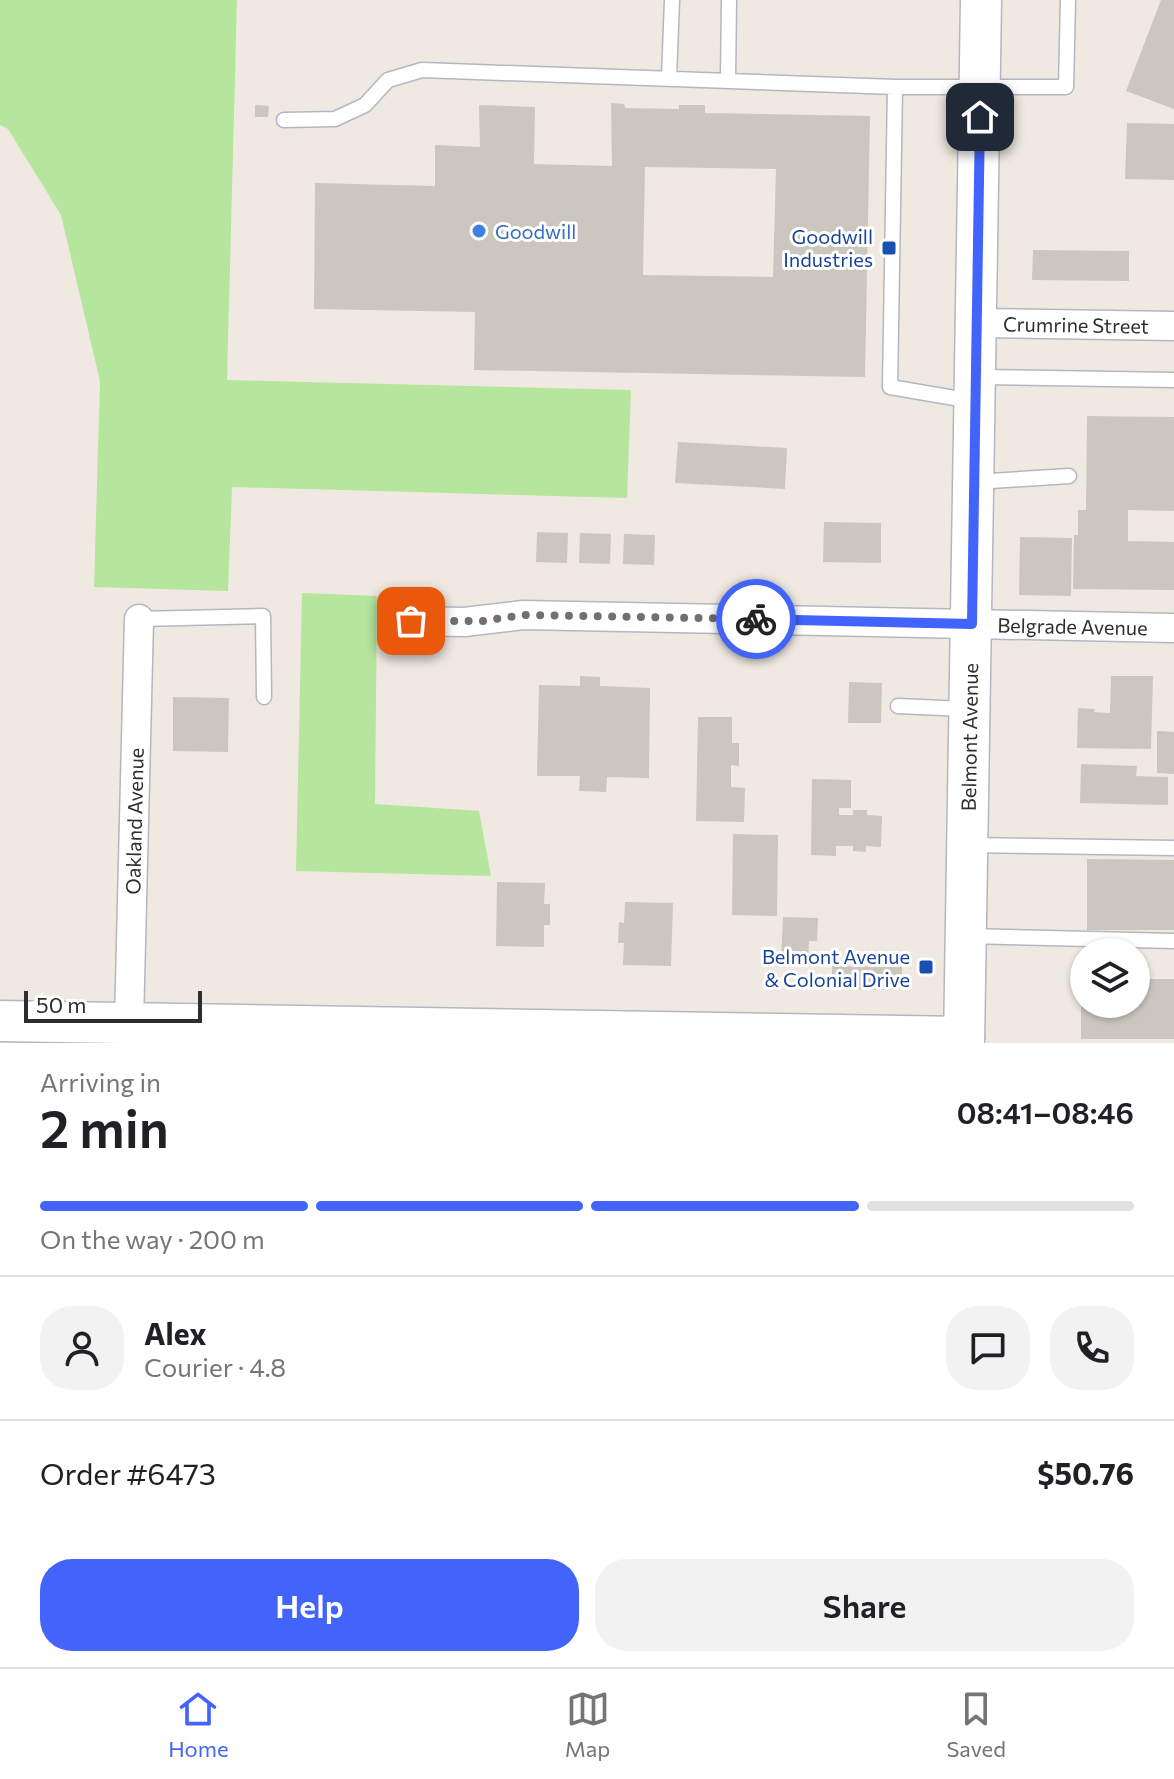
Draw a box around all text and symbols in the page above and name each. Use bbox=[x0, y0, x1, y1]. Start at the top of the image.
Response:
pin bbox=[946, 83, 1014, 151]
icon: home bbox=[958, 95, 1002, 139]
place label: Goodwill bbox=[495, 219, 576, 243]
marker: Goodwill bbox=[470, 222, 488, 240]
place label: Goodwill Industries bbox=[783, 224, 873, 271]
marker: Goodwill Industries bbox=[880, 239, 898, 257]
street label: Crumrine Street bbox=[1003, 311, 1149, 338]
courier bbox=[716, 579, 796, 659]
pin bbox=[377, 587, 445, 655]
icon: bike bbox=[734, 597, 778, 641]
icon: bag bbox=[389, 599, 433, 643]
street label: Belgrade Avenue bbox=[997, 612, 1148, 639]
street label: Belmont Avenue bbox=[956, 663, 982, 811]
street label: Oakland Avenue bbox=[120, 747, 148, 895]
map controls bbox=[1070, 938, 1150, 1018]
button: layers bbox=[1070, 938, 1150, 1018]
place label: Belmont Avenue & Colonial Drive bbox=[762, 944, 910, 991]
marker: Belmont Avenue & Colonial Drive bbox=[917, 958, 935, 976]
scale bar bbox=[24, 987, 202, 1023]
text: 50 m bbox=[36, 991, 86, 1018]
text: Arriving in bbox=[40, 1066, 161, 1097]
text: 08:41–08:46 bbox=[957, 1093, 1134, 1130]
text: 2 min bbox=[40, 1095, 169, 1159]
text: On the way · 200 m bbox=[40, 1223, 265, 1254]
button: person bbox=[40, 1306, 124, 1390]
button: chat bbox=[946, 1306, 1030, 1390]
button: phone bbox=[1050, 1306, 1134, 1390]
text: Alex bbox=[144, 1314, 207, 1351]
text: Courier · 4.8 bbox=[144, 1351, 286, 1382]
text: Order #6473 bbox=[40, 1454, 216, 1491]
text: $50.76 bbox=[1037, 1454, 1134, 1491]
button: Help bbox=[40, 1559, 579, 1651]
button: Share bbox=[595, 1559, 1134, 1651]
tab: Home bbox=[168, 1687, 229, 1762]
tab: Map bbox=[565, 1687, 610, 1762]
tab: Saved bbox=[946, 1687, 1006, 1762]

